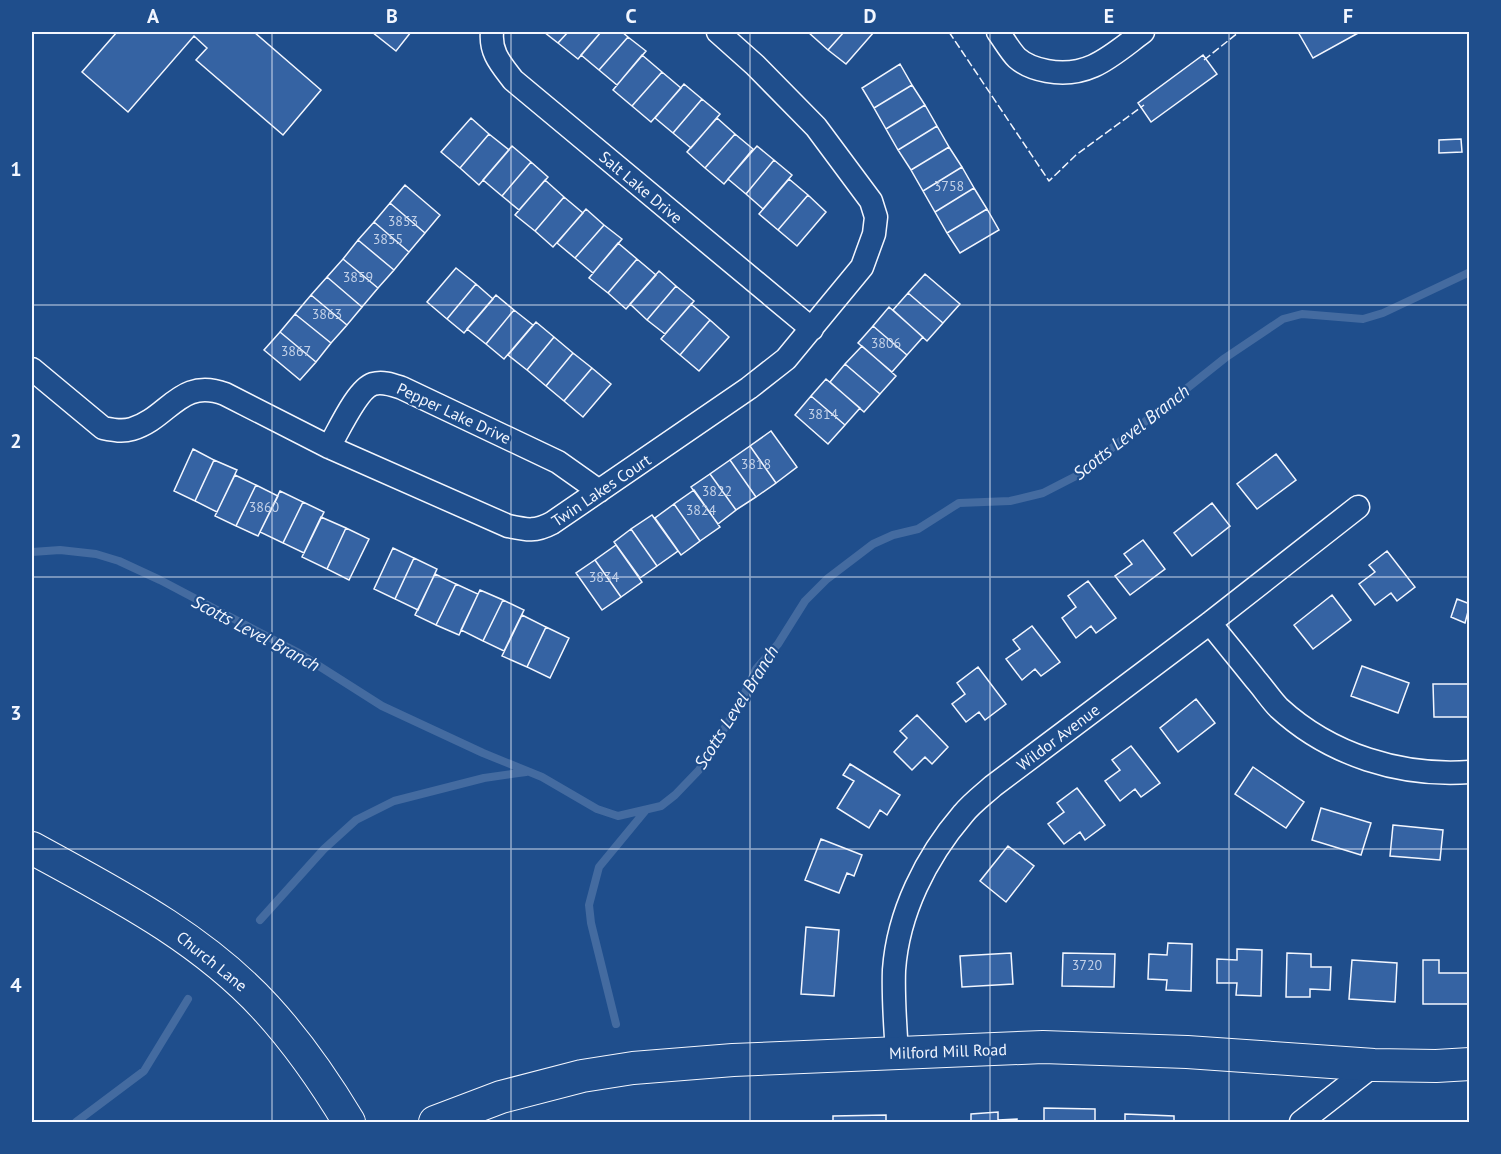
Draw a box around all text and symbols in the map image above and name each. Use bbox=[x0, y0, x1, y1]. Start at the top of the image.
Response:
text: A bbox=[147, 3, 160, 29]
text: B bbox=[386, 3, 398, 29]
text: C bbox=[625, 3, 637, 29]
text: D bbox=[864, 3, 877, 29]
text: E bbox=[1104, 3, 1114, 29]
text: F bbox=[1343, 3, 1353, 29]
street label: Salt Lake Drive bbox=[595, 146, 687, 228]
text: 1 bbox=[10, 156, 22, 182]
house number: 3758 bbox=[934, 177, 964, 195]
house number: 3853 bbox=[388, 212, 418, 230]
house number: 3855 bbox=[373, 230, 403, 248]
house number: 3859 bbox=[343, 268, 373, 286]
house number: 3863 bbox=[312, 305, 342, 323]
house number: 3806 bbox=[871, 334, 901, 352]
house number: 3867 bbox=[281, 342, 311, 360]
street label: Pepper Lake Drive bbox=[394, 378, 514, 448]
water label: Scotts Level Branch bbox=[1068, 379, 1194, 485]
house number: 3814 bbox=[808, 405, 839, 423]
text: 2 bbox=[10, 428, 22, 454]
street label: Twin Lakes Court bbox=[548, 449, 655, 531]
house number: 3818 bbox=[741, 455, 771, 473]
house number: 3822 bbox=[702, 482, 732, 500]
house number: 3860 bbox=[249, 498, 280, 516]
house number: 3824 bbox=[686, 501, 717, 519]
house number: 3834 bbox=[589, 568, 620, 586]
water label: Scotts Level Branch bbox=[188, 590, 324, 676]
water label: Scotts Level Branch bbox=[689, 641, 783, 773]
street label: Wildor Avenue bbox=[1013, 699, 1103, 775]
text: 3 bbox=[10, 700, 22, 726]
street label: Church Lane bbox=[173, 926, 251, 996]
house number: 3720 bbox=[1072, 956, 1103, 974]
text: 4 bbox=[10, 972, 22, 998]
street label: Milford Mill Road bbox=[889, 1039, 1007, 1063]

